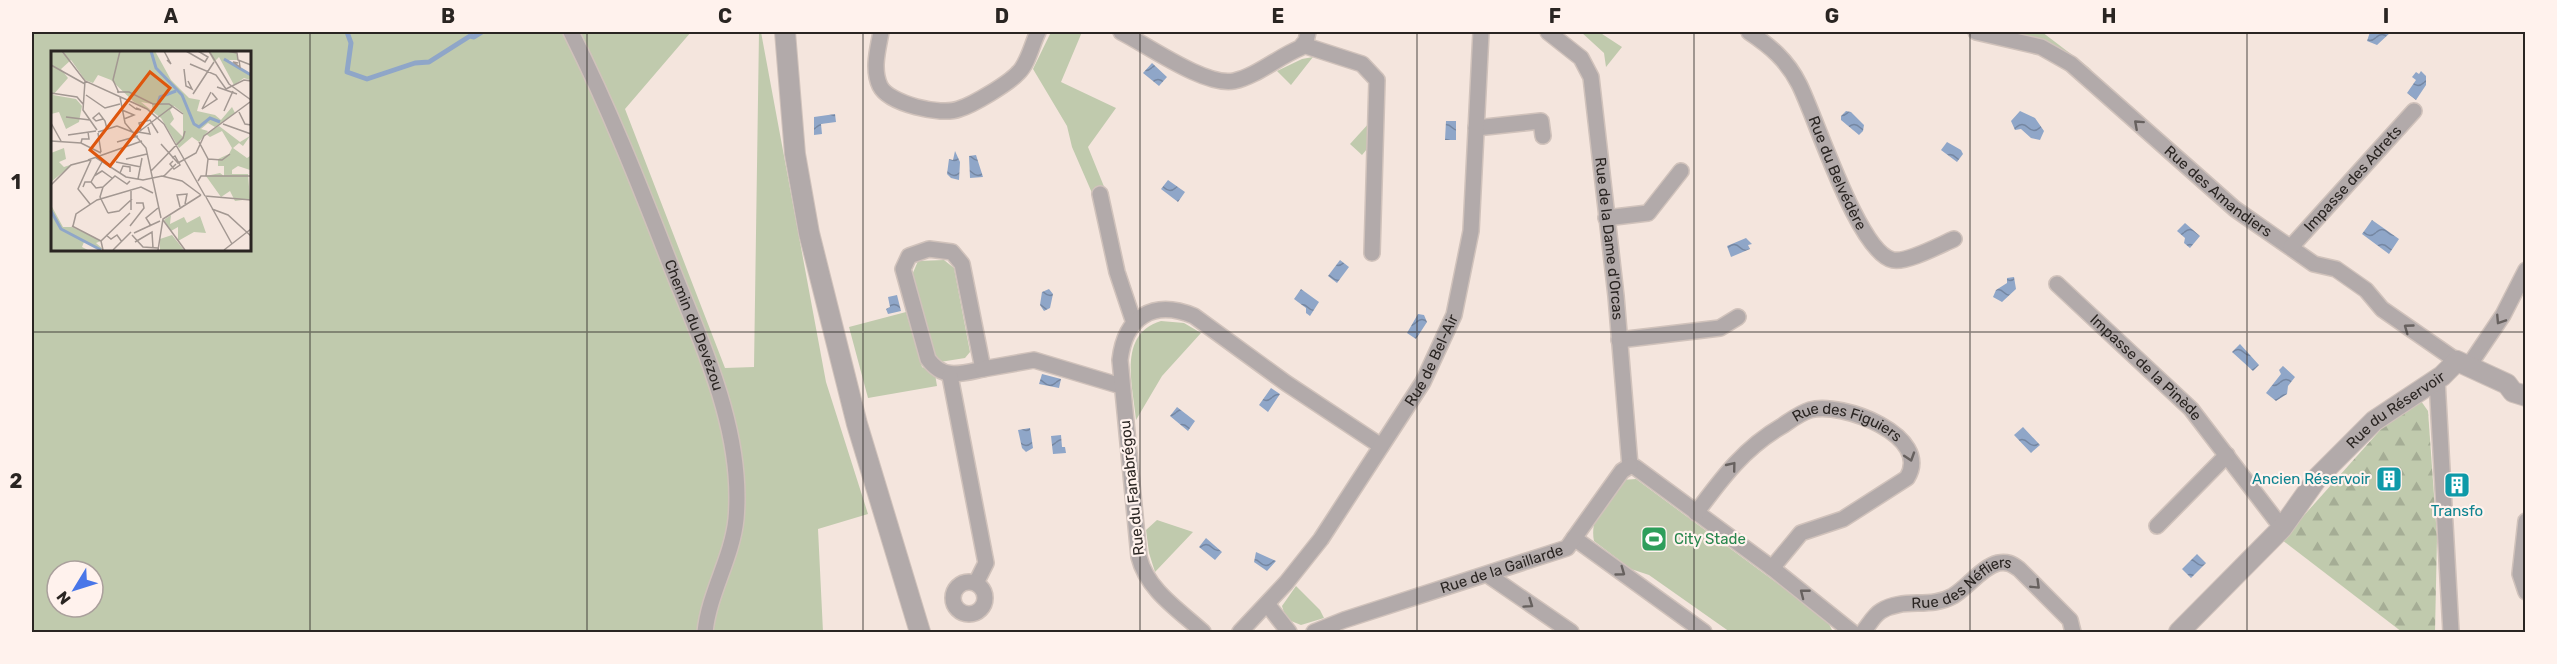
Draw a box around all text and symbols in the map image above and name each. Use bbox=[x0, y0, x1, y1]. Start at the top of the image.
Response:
text: A bbox=[164, 4, 179, 28]
text: B bbox=[441, 4, 455, 28]
text: C bbox=[718, 4, 732, 28]
text: D bbox=[995, 4, 1009, 28]
text: E bbox=[1272, 4, 1284, 28]
text: F bbox=[1549, 4, 1561, 28]
text: G bbox=[1825, 4, 1839, 28]
text: H bbox=[2102, 4, 2116, 28]
text: I bbox=[2383, 4, 2389, 28]
inset map bbox=[51, 51, 250, 250]
street label: Rue du Belvédère bbox=[1805, 113, 1870, 233]
one-way arrow bbox=[2134, 120, 2145, 131]
street label: Impasse des Adrets bbox=[2300, 122, 2405, 236]
street label: Rue des Amandiers bbox=[2161, 142, 2276, 241]
street label: Rue de la Dame d'Orcas bbox=[1591, 156, 1627, 321]
text: 1 bbox=[11, 170, 21, 194]
street label: Chemin du Devézou bbox=[660, 257, 727, 393]
street label: Rue de Bel-Air bbox=[1401, 311, 1462, 409]
street label: Impasse de la Pinède bbox=[2086, 311, 2206, 424]
one-way arrow bbox=[2495, 314, 2507, 324]
one-way arrow bbox=[2404, 325, 2415, 336]
street label: Rue du Réservoir bbox=[2343, 367, 2449, 452]
street label: Rue des Figuiers bbox=[1789, 399, 1906, 446]
street label: Rue du Fanabrégou bbox=[1116, 419, 1148, 557]
one-way arrow bbox=[1903, 451, 1915, 462]
one-way arrow bbox=[1724, 462, 1735, 473]
building icon: Ancien Réservoir bbox=[2374, 464, 2404, 494]
text: 2 bbox=[10, 469, 23, 493]
place label: Ancien Réservoir bbox=[2252, 470, 2370, 488]
building icon: Transfo bbox=[2442, 470, 2472, 500]
place label: Transfo bbox=[2431, 502, 2483, 520]
sports icon: City Stade bbox=[1639, 524, 1669, 554]
place label: City Stade bbox=[1674, 530, 1746, 548]
street label: Rue de la Gaillarde bbox=[1438, 541, 1565, 597]
street label: Rue des Néfliers bbox=[1911, 553, 2015, 612]
north arrow bbox=[45, 559, 105, 619]
one-way arrow bbox=[1615, 565, 1626, 576]
one-way arrow bbox=[2028, 577, 2039, 588]
text: N bbox=[53, 588, 75, 608]
one-way arrow bbox=[1800, 589, 1811, 600]
one-way arrow bbox=[1523, 597, 1534, 608]

